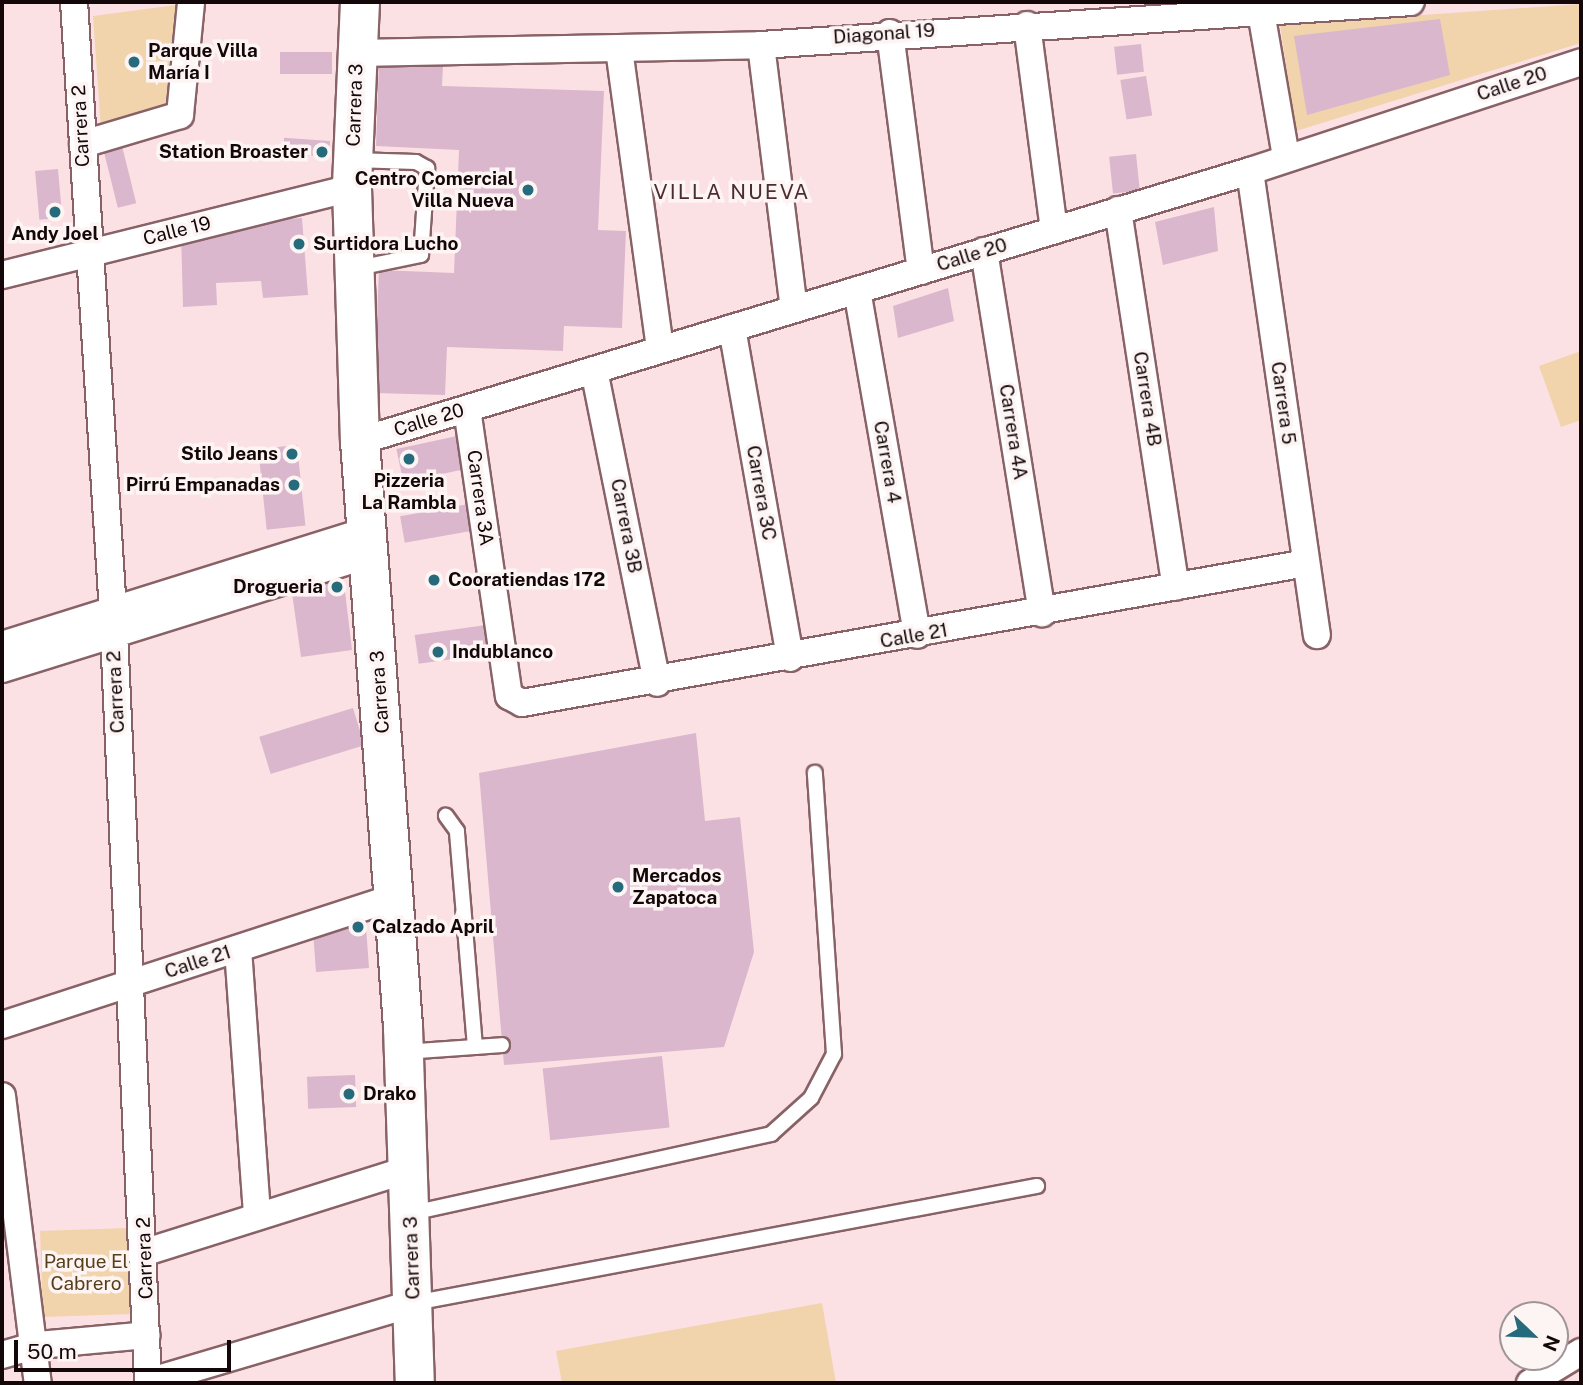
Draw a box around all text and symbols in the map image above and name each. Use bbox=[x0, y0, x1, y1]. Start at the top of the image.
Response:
street label: Diagonal 19 bbox=[832, 19, 936, 49]
place label: Parque Villa María I bbox=[148, 40, 258, 84]
marker: Parque Villa María I bbox=[126, 54, 142, 70]
street label: Calle 20 bbox=[1474, 62, 1550, 106]
street label: Carrera 3 bbox=[342, 63, 368, 147]
street label: Carrera 2 bbox=[67, 84, 95, 168]
place label: Station Broaster bbox=[159, 141, 308, 163]
marker: Station Broaster bbox=[314, 144, 330, 160]
place label: Centro Comercial Villa Nueva bbox=[355, 168, 514, 212]
district label: VILLA NUEVA bbox=[655, 179, 809, 205]
marker: Centro Comercial Villa Nueva bbox=[520, 182, 536, 198]
marker: Andy Joel bbox=[47, 204, 63, 220]
street label: Calle 19 bbox=[141, 212, 213, 250]
place label: Andy Joel bbox=[11, 223, 99, 245]
place label: Surtidora Lucho bbox=[313, 233, 458, 255]
street label: Calle 20 bbox=[934, 233, 1010, 277]
marker: Surtidora Lucho bbox=[291, 236, 307, 252]
street label: Carrera 4B bbox=[1128, 350, 1166, 448]
street label: Carrera 5 bbox=[1266, 360, 1300, 446]
street label: Carrera 4A bbox=[994, 383, 1032, 481]
street label: Calle 20 bbox=[391, 398, 467, 442]
street label: Carrera 4 bbox=[869, 419, 905, 505]
place label: Stilo Jeans bbox=[181, 443, 278, 465]
street label: Carrera 3C bbox=[741, 444, 781, 542]
marker: Stilo Jeans bbox=[284, 446, 300, 462]
street label: Carrera 3A bbox=[462, 449, 498, 547]
marker: Pizzeria La Rambla bbox=[401, 451, 417, 467]
place label: Pizzeria La Rambla bbox=[361, 470, 457, 514]
place label: Pirrú Empanadas bbox=[126, 474, 280, 496]
marker: Pirrú Empanadas bbox=[286, 477, 302, 493]
street label: Carrera 3B bbox=[606, 477, 646, 575]
place label: Cooratiendas 172 bbox=[448, 569, 605, 591]
marker: Cooratiendas 172 bbox=[426, 572, 442, 588]
place label: Drogueria bbox=[233, 576, 323, 598]
marker: Drogueria bbox=[329, 579, 345, 595]
street label: Calle 21 bbox=[878, 619, 950, 653]
place label: Indublanco bbox=[452, 641, 553, 663]
marker: Indublanco bbox=[430, 644, 446, 660]
street label: Carrera 2 bbox=[102, 650, 130, 734]
street label: Carrera 3 bbox=[366, 650, 394, 734]
place label: Mercados Zapatoca bbox=[632, 865, 722, 909]
marker: Mercados Zapatoca bbox=[610, 879, 626, 895]
place label: Calzado April bbox=[372, 916, 494, 938]
marker: Calzado April bbox=[350, 919, 366, 935]
street label: Calle 21 bbox=[162, 941, 234, 983]
place label: Drako bbox=[363, 1083, 416, 1105]
marker: Drako bbox=[341, 1086, 357, 1102]
street label: Carrera 2 bbox=[132, 1216, 158, 1300]
street label: Carrera 3 bbox=[399, 1216, 425, 1300]
park label: Parque El Cabrero bbox=[44, 1251, 128, 1295]
north arrow bbox=[1499, 1301, 1569, 1371]
scale bar bbox=[18, 1326, 234, 1370]
text: N bbox=[1538, 1332, 1565, 1355]
text: 50 m bbox=[27, 1339, 77, 1364]

